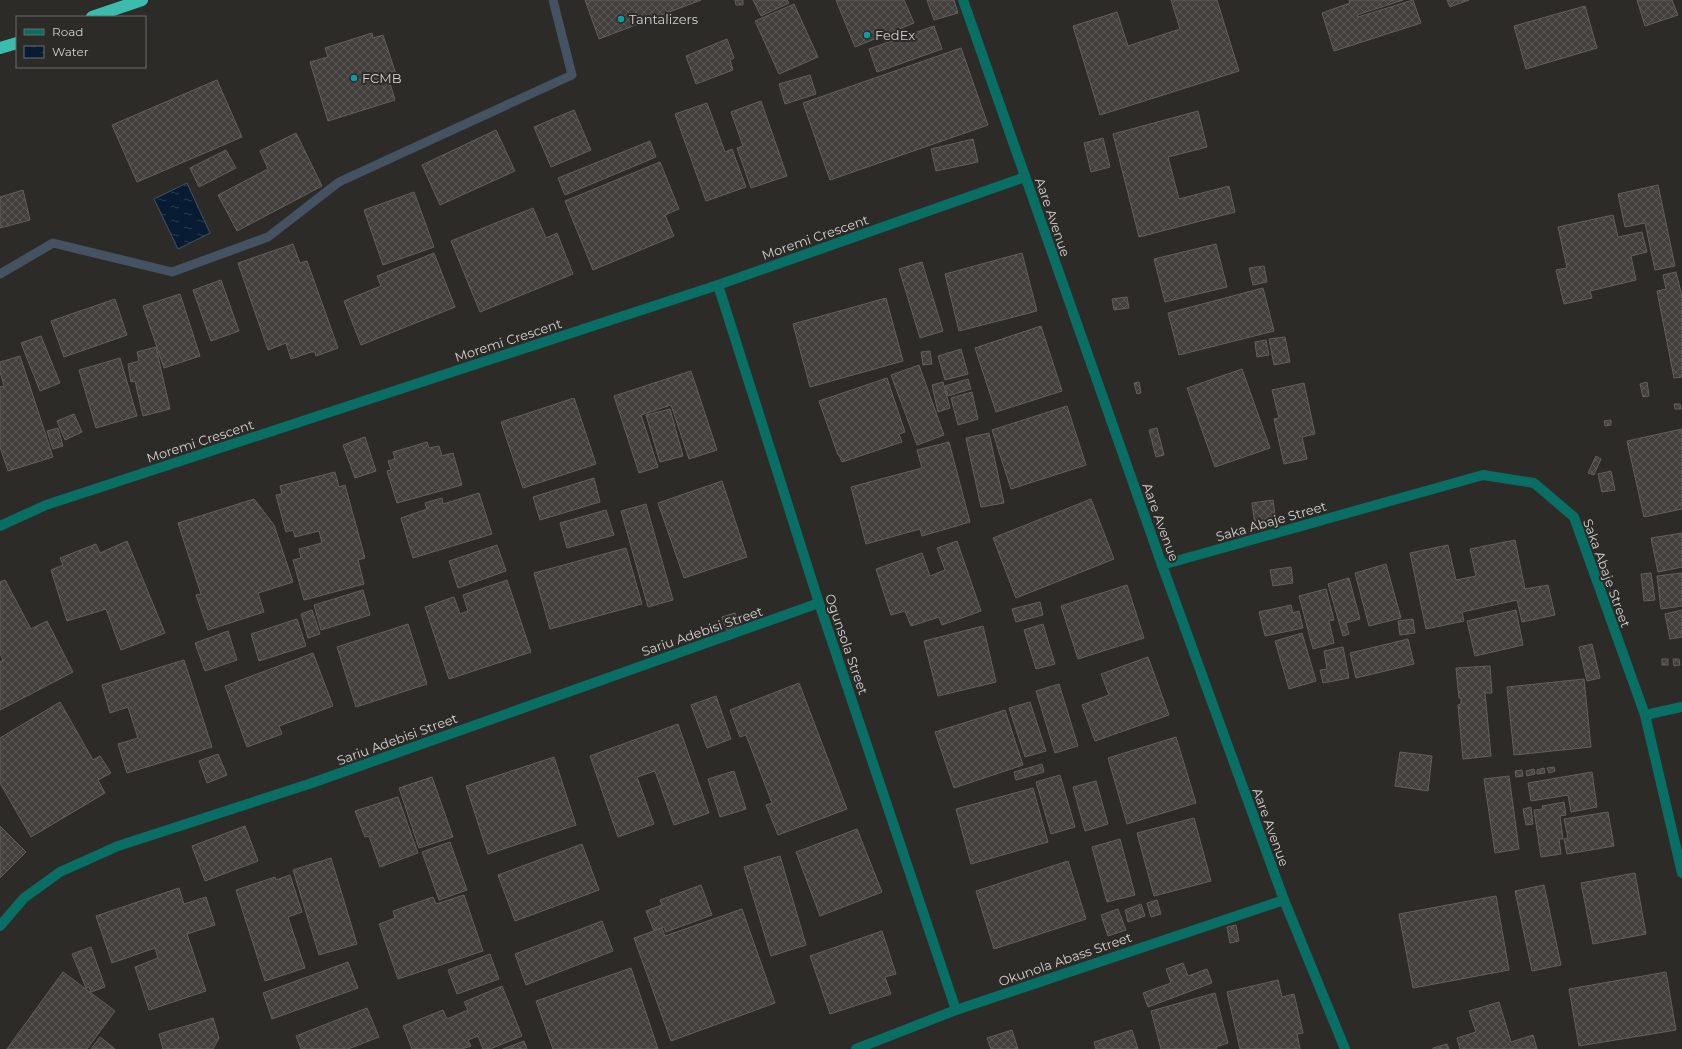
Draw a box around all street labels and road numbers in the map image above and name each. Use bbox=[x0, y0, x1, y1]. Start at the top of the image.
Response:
street label: Aare Avenue bbox=[1032, 175, 1074, 259]
street label: Moremi Crescent bbox=[760, 211, 870, 263]
street label: Moremi Crescent bbox=[452, 315, 564, 365]
street label: Moremi Crescent bbox=[144, 416, 256, 466]
street label: Aare Avenue bbox=[1139, 481, 1183, 564]
street label: Saka Abaje Street bbox=[1214, 498, 1328, 544]
street label: Saka Abaje Street bbox=[1580, 517, 1634, 629]
street label: Ogunsola Street bbox=[822, 591, 872, 697]
street label: Sariu Adebisi Street bbox=[639, 603, 765, 659]
street label: Sariu Adebisi Street bbox=[334, 710, 460, 768]
street label: Aare Avenue bbox=[1249, 786, 1293, 869]
street label: Okunola Abass Street bbox=[996, 929, 1134, 989]

